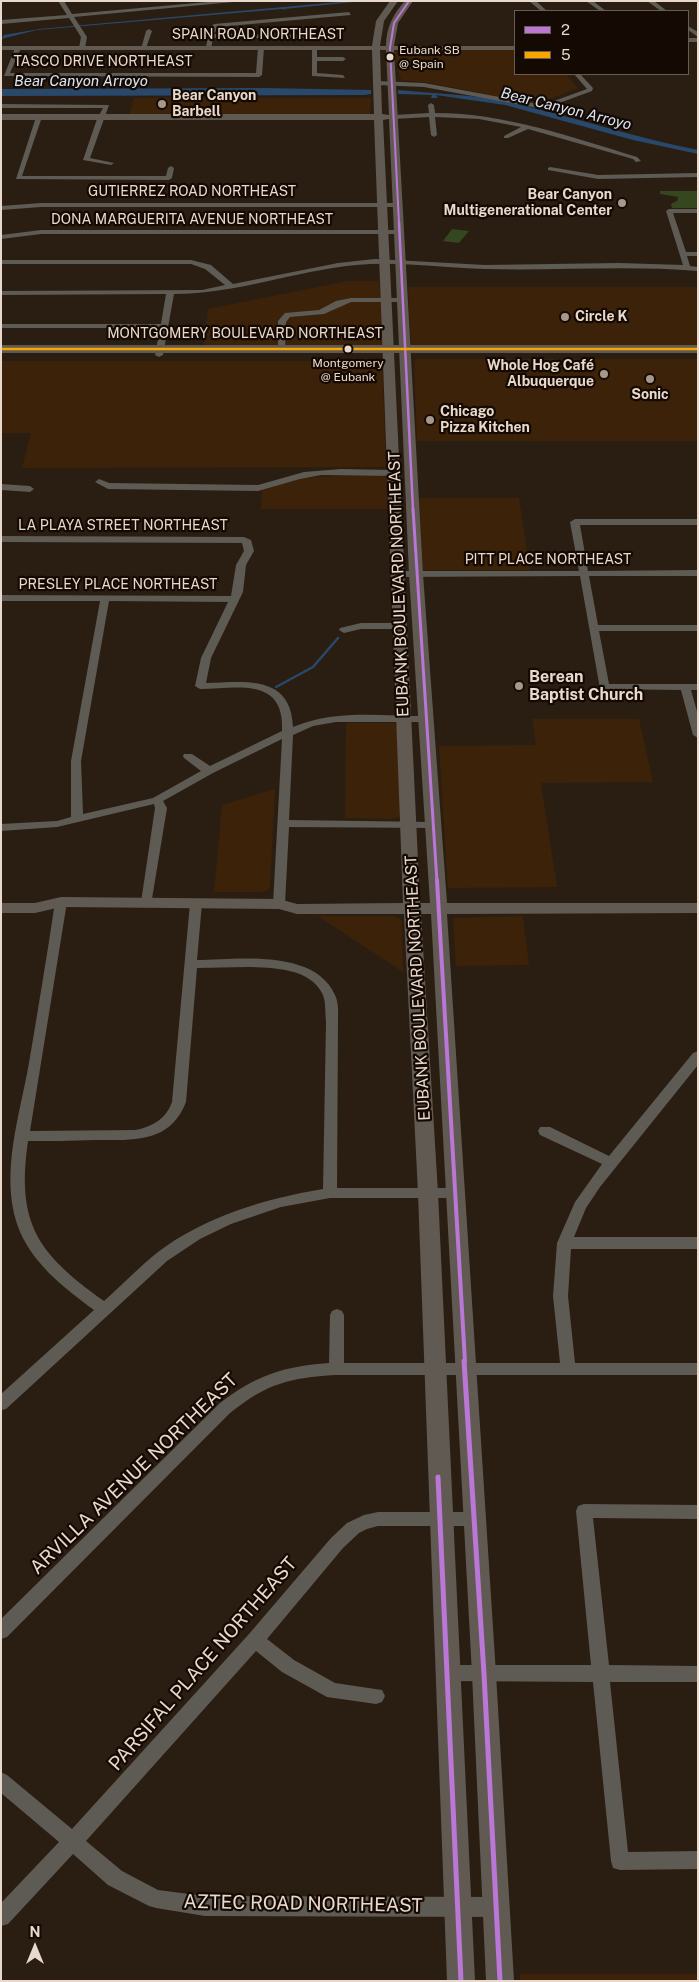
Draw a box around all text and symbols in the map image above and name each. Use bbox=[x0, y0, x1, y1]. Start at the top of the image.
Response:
legend bbox=[514, 10, 689, 75]
text: 2 bbox=[561, 21, 570, 38]
street label: SPAIN ROAD NORTHEAST bbox=[172, 27, 344, 43]
place label: Eubank SB @ Spain bbox=[399, 43, 460, 71]
text: 5 bbox=[561, 46, 571, 63]
marker: Eubank SB @ Spain bbox=[385, 52, 395, 62]
street label: TASCO DRIVE NORTHEAST bbox=[14, 54, 192, 70]
water label: Bear Canyon Arroyo bbox=[14, 72, 148, 90]
water label: Bear Canyon Arroyo bbox=[499, 84, 633, 134]
place label: Bear Canyon Barbell bbox=[172, 88, 256, 120]
marker: Bear Canyon Barbell bbox=[156, 98, 168, 110]
street label: GUTIERREZ ROAD NORTHEAST bbox=[88, 184, 296, 200]
place label: Bear Canyon Multigenerational Center bbox=[444, 187, 612, 220]
marker: Bear Canyon Multigenerational Center bbox=[616, 197, 628, 209]
street label: DONA MARGUERITA AVENUE NORTHEAST bbox=[51, 212, 333, 228]
place label: Circle K bbox=[575, 309, 628, 325]
marker: Circle K bbox=[559, 311, 571, 323]
street label: MONTGOMERY BOULEVARD NORTHEAST bbox=[107, 326, 383, 342]
marker: Montgomery @ Eubank bbox=[343, 344, 353, 354]
place label: Montgomery @ Eubank bbox=[312, 356, 384, 384]
place label: Whole Hog Café Albuquerque bbox=[487, 358, 594, 391]
marker: Whole Hog Café Albuquerque bbox=[598, 368, 610, 380]
marker: Sonic bbox=[644, 373, 656, 385]
place label: Sonic bbox=[631, 387, 669, 403]
place label: Chicago Pizza Kitchen bbox=[440, 404, 530, 437]
marker: Chicago Pizza Kitchen bbox=[424, 414, 436, 426]
street label: EUBANK BOULEVARD NORTHEAST bbox=[385, 451, 413, 717]
street label: LA PLAYA STREET NORTHEAST bbox=[18, 518, 228, 534]
street label: PITT PLACE NORTHEAST bbox=[465, 552, 631, 568]
street label: PRESLEY PLACE NORTHEAST bbox=[19, 577, 217, 593]
place label: Berean Baptist Church bbox=[529, 667, 643, 705]
marker: Berean Baptist Church bbox=[513, 680, 525, 692]
street label: EUBANK BOULEVARD NORTHEAST bbox=[401, 855, 435, 1121]
street label: ARVILLA AVENUE NORTHEAST bbox=[26, 1369, 242, 1579]
street label: PARSIFAL PLACE NORTHEAST bbox=[104, 1553, 302, 1775]
street label: AZTEC ROAD NORTHEAST bbox=[183, 1891, 423, 1917]
north arrow bbox=[10, 1922, 60, 1972]
text: N bbox=[30, 1924, 40, 1940]

